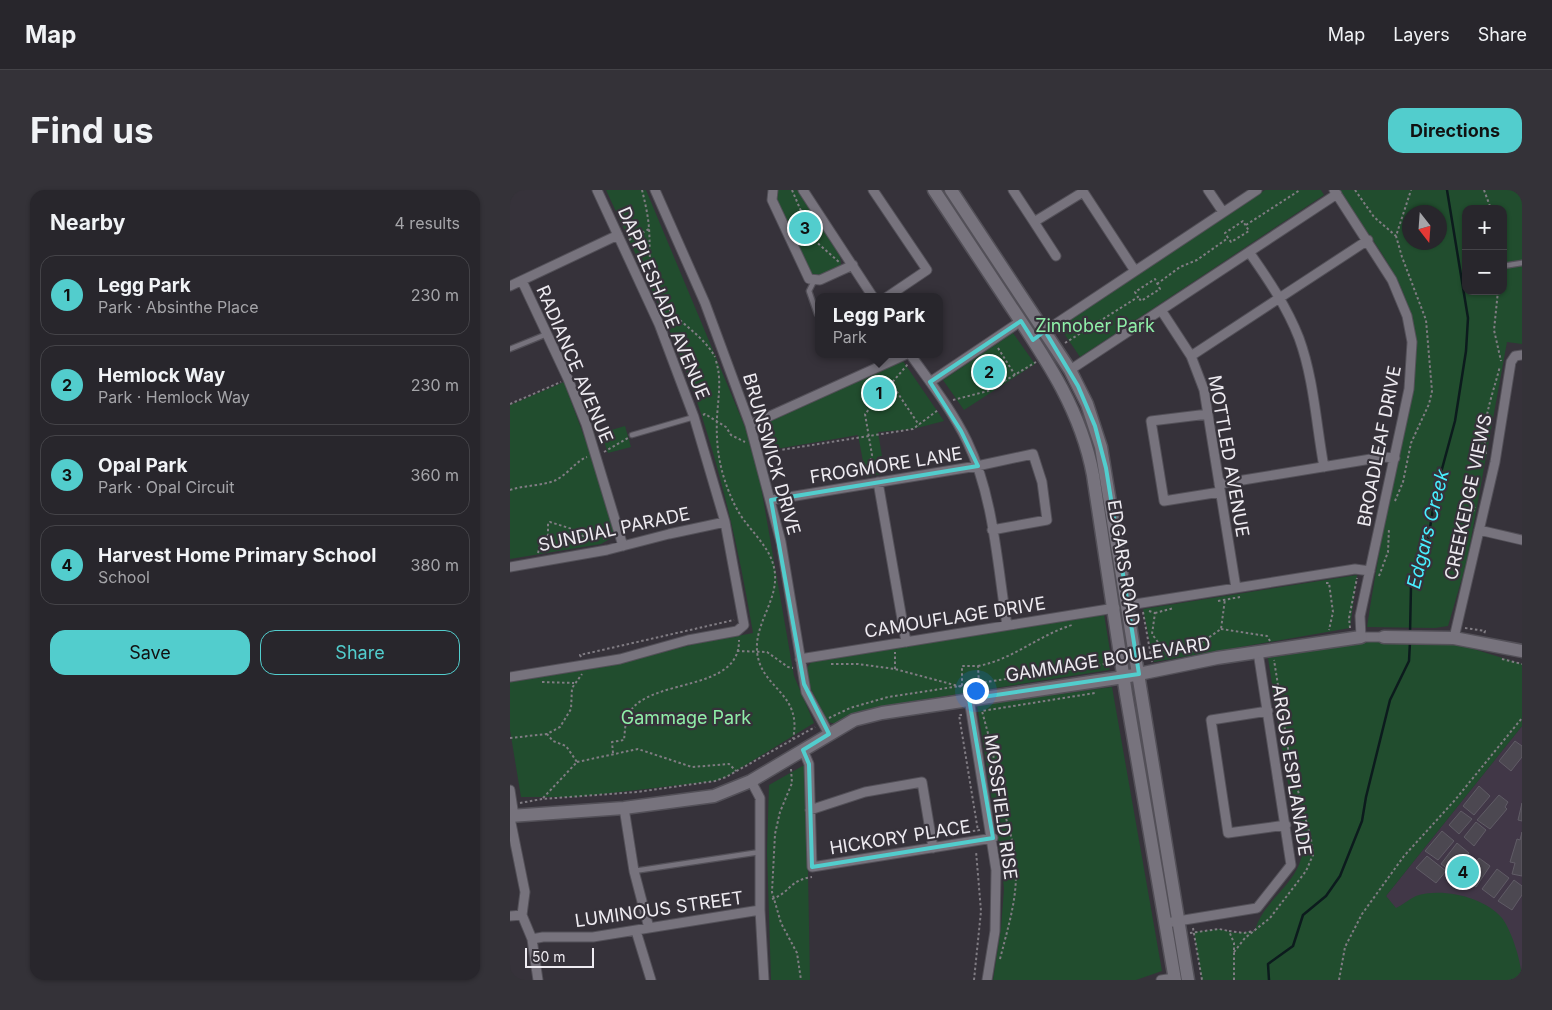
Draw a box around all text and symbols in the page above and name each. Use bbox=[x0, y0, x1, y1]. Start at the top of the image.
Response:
text: Map bbox=[25, 20, 76, 49]
text: Map bbox=[1328, 24, 1365, 45]
text: Layers bbox=[1393, 24, 1450, 45]
text: Share bbox=[1478, 24, 1527, 45]
button: Directions bbox=[1388, 108, 1522, 153]
text: Find us bbox=[30, 109, 154, 151]
street label: DAPPLESHADE AVENUE bbox=[614, 204, 714, 402]
north arrow bbox=[1402, 205, 1447, 250]
map controls bbox=[1462, 205, 1507, 295]
button: + bbox=[1462, 205, 1507, 250]
pin: 3 bbox=[789, 209, 821, 247]
text: Nearby bbox=[50, 210, 125, 235]
text: 4 results bbox=[395, 213, 460, 233]
button: − bbox=[1462, 250, 1507, 295]
text: Legg Park bbox=[98, 274, 191, 297]
street label: RADIANCE AVENUE bbox=[532, 282, 618, 446]
text: 1 bbox=[64, 285, 70, 305]
text: 230 m bbox=[411, 285, 459, 305]
popup bbox=[815, 293, 943, 358]
text: Park · Absinthe Place bbox=[98, 297, 259, 317]
text: Legg Park bbox=[833, 304, 925, 327]
park label: Zinnober Park bbox=[1035, 315, 1155, 336]
text: Park bbox=[833, 327, 867, 347]
pin: 2 bbox=[973, 353, 1005, 391]
text: Hemlock Way bbox=[98, 364, 225, 387]
street label: BROADLEAF DRIVE bbox=[1353, 364, 1405, 528]
street label: BRUNSWICK DRIVE bbox=[739, 371, 805, 537]
street label: MOTTLED AVENUE bbox=[1204, 373, 1254, 539]
pin: 1 bbox=[863, 374, 895, 412]
text: 2 bbox=[62, 375, 72, 395]
text: 230 m bbox=[411, 375, 459, 395]
text: Park · Hemlock Way bbox=[98, 387, 250, 407]
street label: CREEKEDGE VIEWS bbox=[1440, 412, 1496, 582]
street label: FROGMORE LANE bbox=[808, 443, 964, 487]
text: Opal Park bbox=[98, 454, 188, 477]
text: 3 bbox=[62, 465, 72, 485]
text: 360 m bbox=[411, 465, 459, 485]
water label: Edgars Creek bbox=[1402, 467, 1454, 591]
text: Park · Opal Circuit bbox=[98, 477, 234, 497]
street label: EDGARS ROAD bbox=[1104, 498, 1144, 628]
street label: SUNDIAL PARADE bbox=[536, 503, 692, 555]
text: Harvest Home Primary School bbox=[98, 544, 376, 567]
text: 4 bbox=[62, 555, 72, 575]
text: 380 m bbox=[411, 555, 459, 575]
text: School bbox=[98, 567, 150, 587]
street label: CAMOUFLAGE DRIVE bbox=[863, 592, 1047, 642]
button: Save bbox=[50, 630, 250, 675]
button: Share bbox=[260, 630, 460, 675]
street label: GAMMAGE BOULEVARD bbox=[1004, 632, 1212, 686]
your location bbox=[963, 678, 989, 704]
street label: ARGUS ESPLANADE bbox=[1268, 683, 1316, 857]
park label: Gammage Park bbox=[621, 707, 751, 728]
street label: MOSSFIELD RISE bbox=[980, 733, 1022, 881]
street label: HICKORY PLACE bbox=[828, 815, 972, 859]
pin: 4 bbox=[1447, 853, 1479, 891]
street label: LUMINOUS STREET bbox=[573, 887, 745, 931]
scale bar bbox=[525, 945, 594, 968]
text: 50 m bbox=[532, 948, 566, 965]

